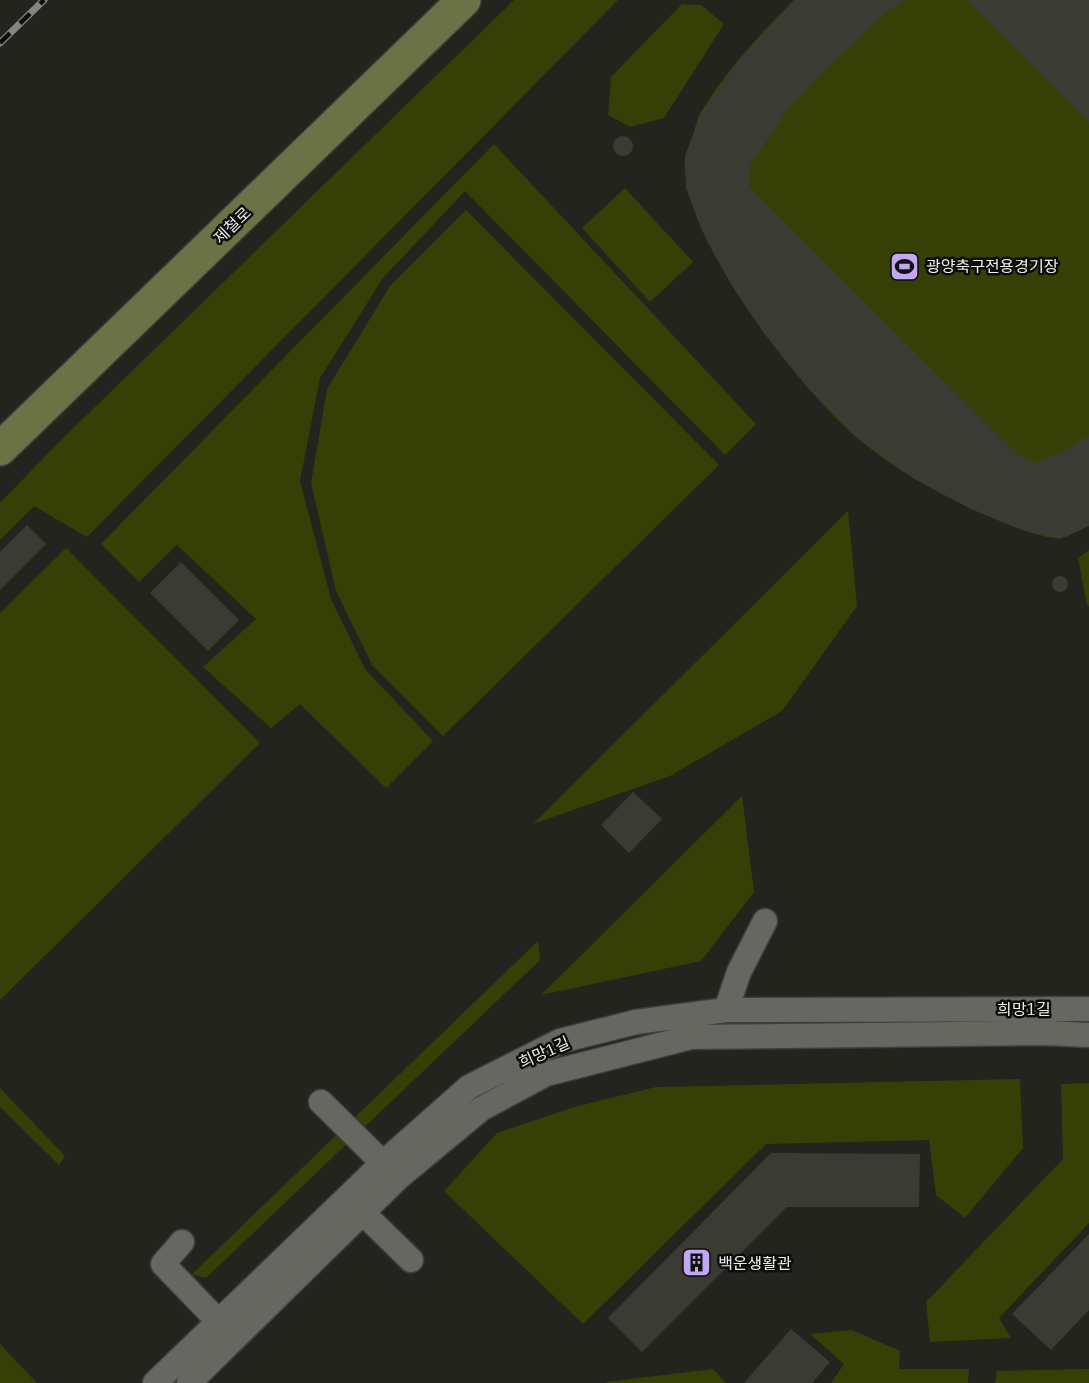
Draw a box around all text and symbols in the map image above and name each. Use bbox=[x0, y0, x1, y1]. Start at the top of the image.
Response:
street label: 제철로 bbox=[209, 202, 255, 248]
sports icon: 광양축구전용경기장 bbox=[889, 250, 921, 282]
place label: 광양축구전용경기장 bbox=[926, 256, 1059, 276]
street label: 희망1길 bbox=[997, 999, 1051, 1019]
street label: 희망1길 bbox=[515, 1032, 573, 1072]
building icon: 백운생활관 bbox=[681, 1247, 713, 1279]
place label: 백운생활관 bbox=[718, 1253, 792, 1273]

